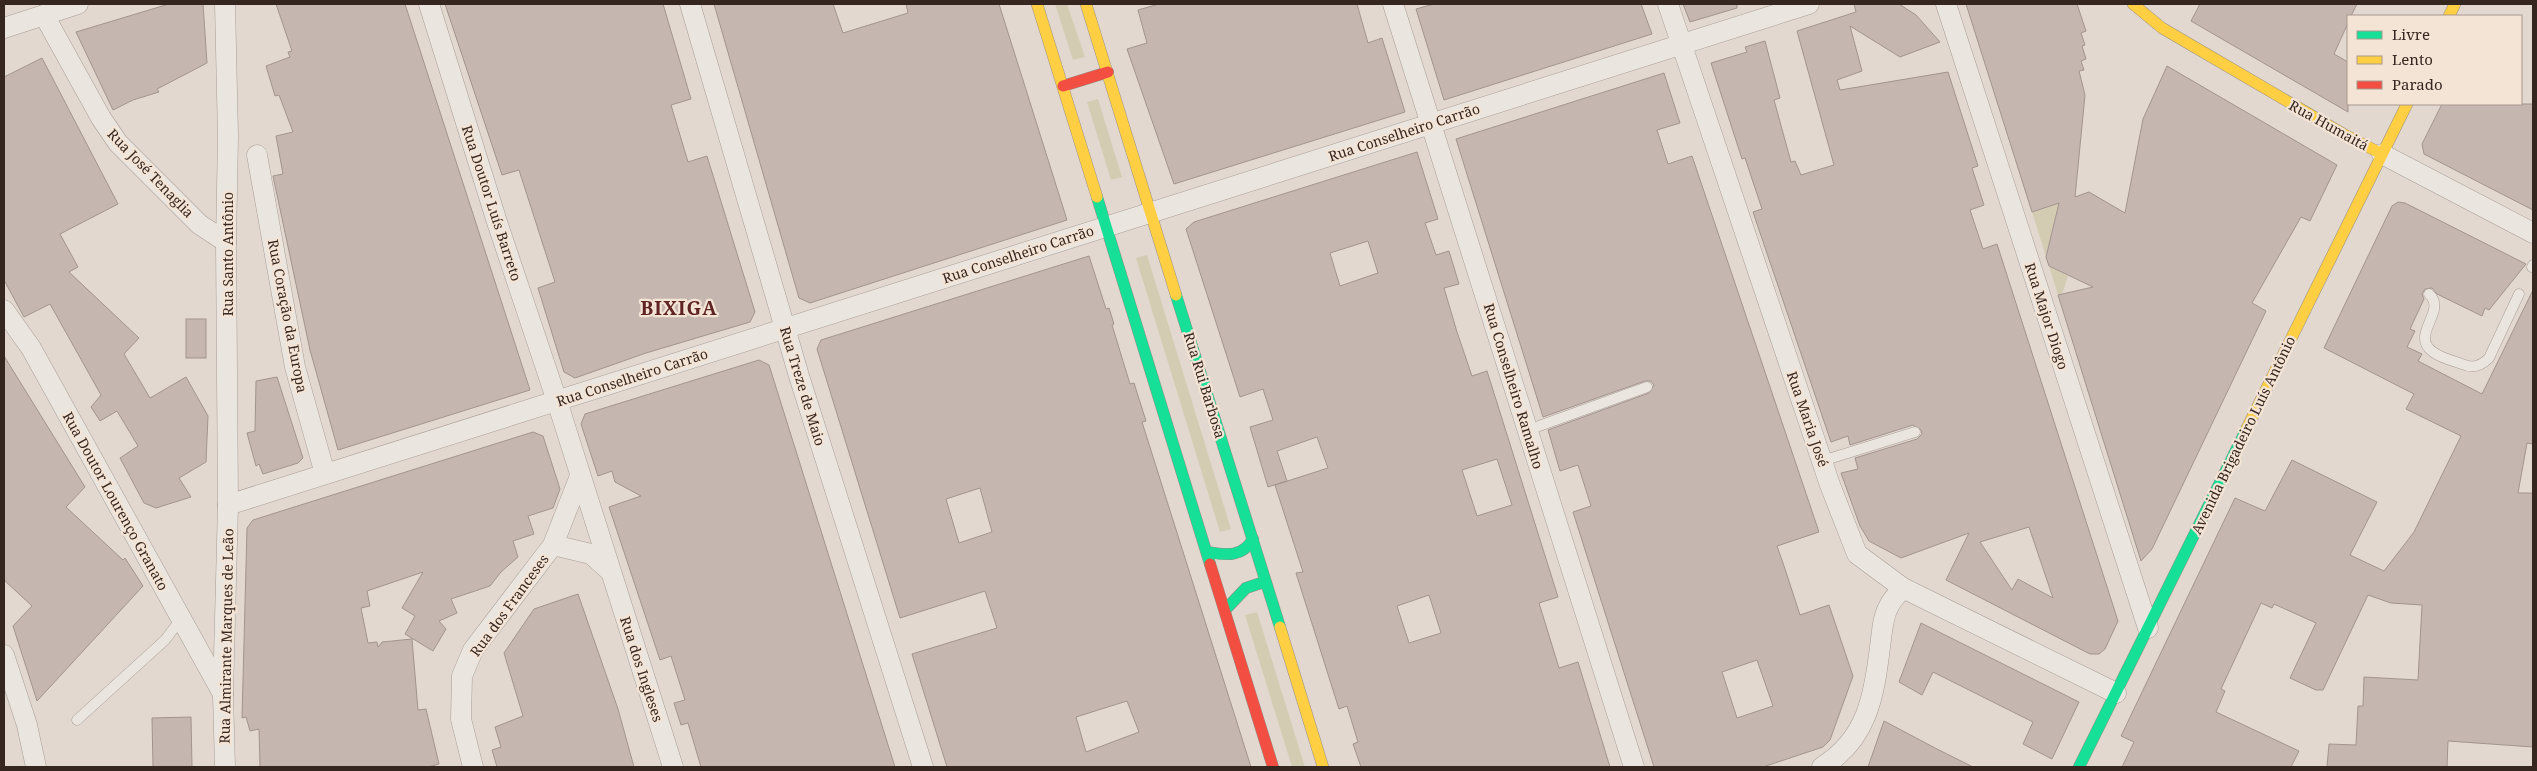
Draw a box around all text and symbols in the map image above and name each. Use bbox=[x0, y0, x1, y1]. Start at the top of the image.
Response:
legend bbox=[2347, 15, 2522, 105]
text: Livre bbox=[2392, 24, 2430, 44]
text: Lento bbox=[2392, 49, 2433, 69]
text: Parado bbox=[2392, 74, 2443, 94]
street label: Rua Humaitá bbox=[2286, 95, 2372, 155]
street label: Rua Conselheiro Carrão bbox=[1326, 99, 1482, 165]
street label: Rua Doutor Luís Barreto bbox=[458, 123, 526, 283]
street label: Rua José Tenaglia bbox=[104, 124, 198, 222]
street label: Rua Santo Antônio bbox=[218, 192, 237, 316]
street label: Rua Conselheiro Carrão bbox=[940, 221, 1096, 287]
street label: Rua Coração da Europa bbox=[264, 238, 312, 394]
street label: Rua Major Diogo bbox=[2021, 260, 2073, 372]
district label: BIXIGA bbox=[641, 295, 717, 321]
street label: Rua Conselheiro Ramalho bbox=[1480, 301, 1548, 471]
street label: Rua Treze de Maio bbox=[776, 324, 830, 448]
street label: Rua Rui Barbosa bbox=[1180, 329, 1230, 441]
street label: Avenida Brigadeiro Luís Antônio bbox=[2187, 333, 2299, 537]
street label: Rua Conselheiro Carrão bbox=[554, 344, 710, 410]
street label: Rua Maria José bbox=[1783, 369, 1833, 469]
street label: Rua Doutor Lourenço Granato bbox=[59, 408, 173, 594]
street label: Rua Almirante Marques de Leão bbox=[215, 528, 237, 744]
street label: Rua dos Franceses bbox=[465, 550, 553, 660]
street label: Rua dos Ingleses bbox=[616, 614, 668, 724]

